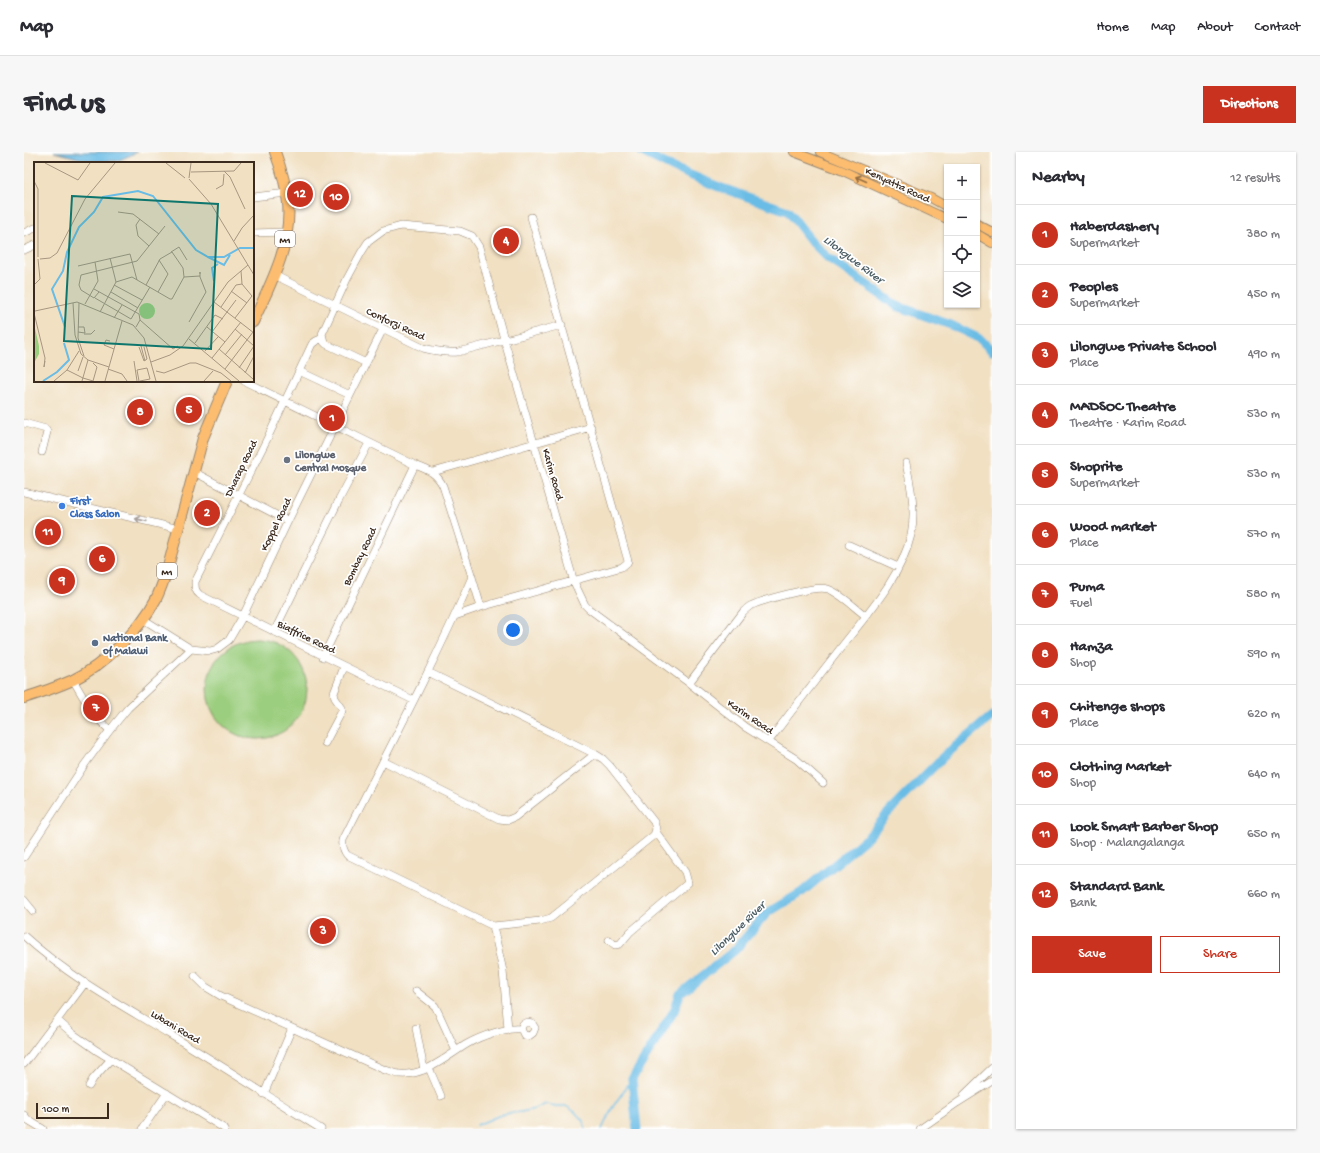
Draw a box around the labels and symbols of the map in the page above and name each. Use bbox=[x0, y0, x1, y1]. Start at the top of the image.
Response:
inset map bbox=[34, 162, 254, 382]
street label: Kenyatta Road bbox=[863, 166, 933, 207]
one-way arrow bbox=[855, 175, 867, 182]
pin: 12 bbox=[287, 179, 313, 209]
pin: 10 bbox=[323, 182, 349, 212]
pin: 4 bbox=[493, 226, 519, 256]
road number: M1 bbox=[275, 231, 295, 247]
water label: Lilongwe River bbox=[820, 234, 888, 289]
street label: Conforzi Road bbox=[364, 305, 428, 344]
pin: 5 bbox=[176, 395, 202, 425]
pin: 8 bbox=[127, 397, 153, 427]
pin: 1 bbox=[319, 403, 345, 433]
street label: Dharap Road bbox=[223, 437, 261, 500]
street label: Karim Road bbox=[539, 447, 566, 503]
place label: Lilongwe Central Mosque bbox=[294, 450, 368, 476]
marker: Lilongwe Central Mosque bbox=[282, 455, 292, 465]
place label: First Class Salon bbox=[69, 495, 121, 521]
street label: Koppel Road bbox=[259, 495, 295, 553]
pin: 2 bbox=[194, 498, 220, 528]
marker: First Class Salon bbox=[57, 501, 67, 511]
one-way arrow bbox=[135, 516, 148, 524]
pin: 11 bbox=[35, 517, 61, 547]
street label: Bombay Road bbox=[341, 524, 381, 589]
pin: 6 bbox=[89, 544, 115, 574]
road number: M1 bbox=[157, 563, 177, 579]
pin: 9 bbox=[49, 566, 75, 596]
street label: Biaffrice Road bbox=[274, 617, 339, 658]
your location bbox=[503, 620, 523, 640]
place label: National Bank of Malawi bbox=[102, 632, 169, 658]
marker: National Bank of Malawi bbox=[90, 638, 100, 648]
pin: 7 bbox=[83, 693, 109, 723]
street label: Karim Road bbox=[725, 698, 776, 738]
water label: Lilongwe River bbox=[708, 898, 771, 959]
pin: 3 bbox=[310, 916, 336, 946]
street label: Lubani Road bbox=[148, 1008, 203, 1048]
scale bar bbox=[36, 1101, 109, 1120]

